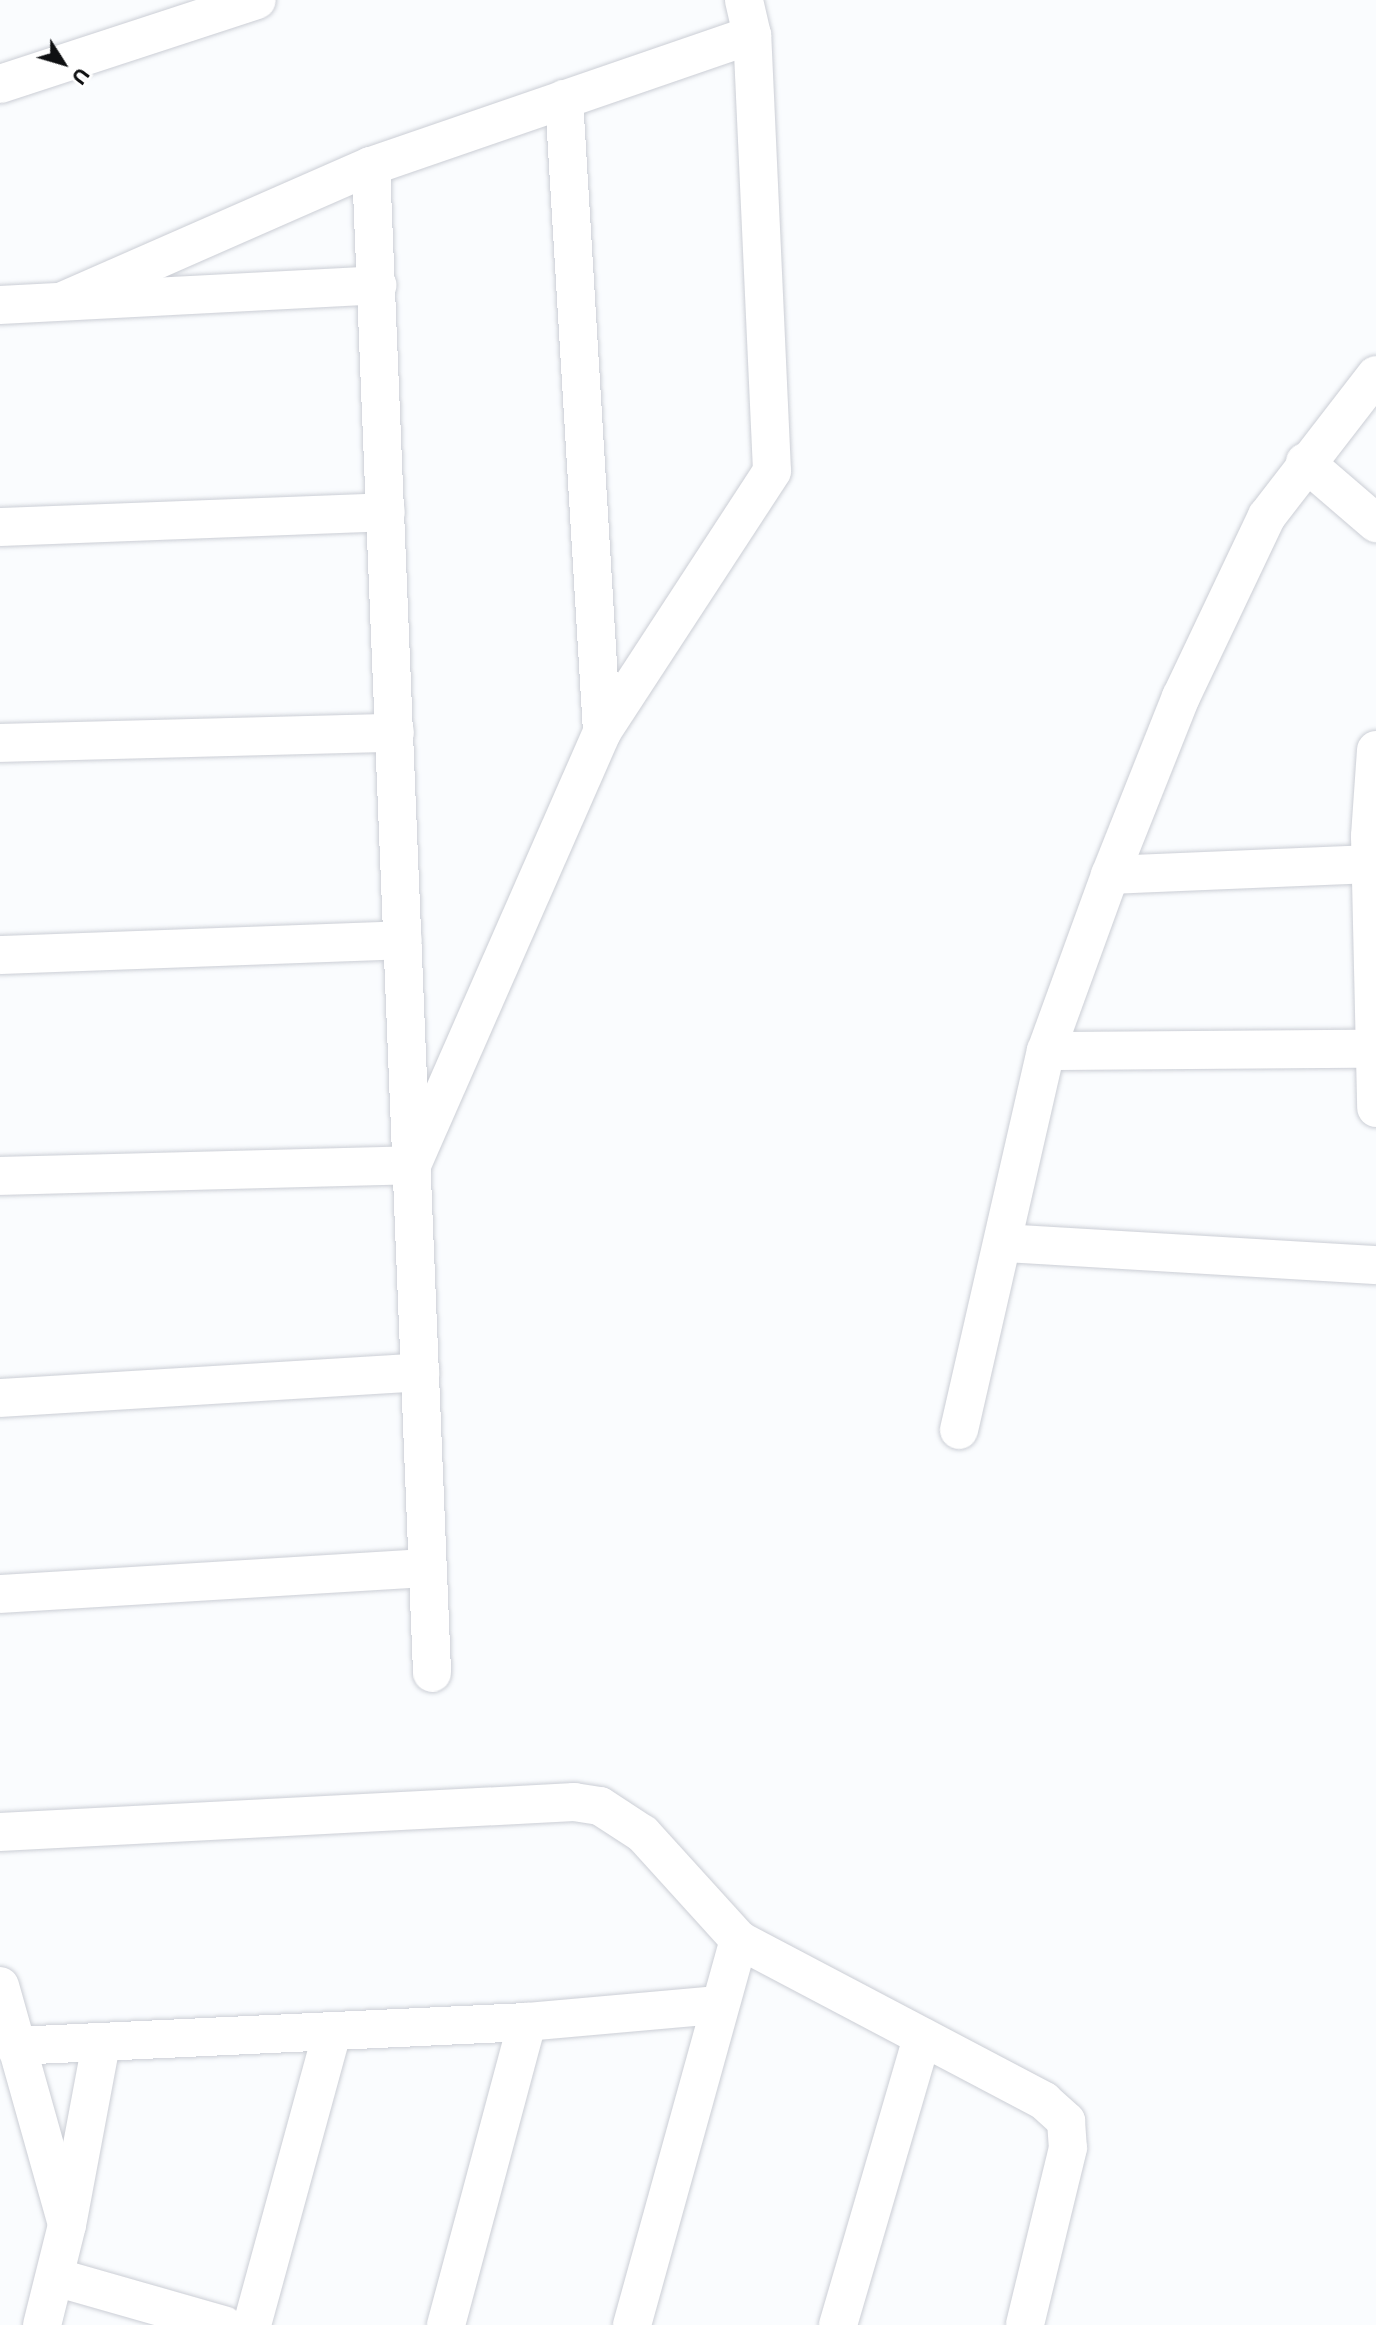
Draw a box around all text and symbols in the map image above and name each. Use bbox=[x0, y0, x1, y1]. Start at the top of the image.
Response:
north arrow bbox=[28, 28, 98, 98]
text: U bbox=[66, 63, 94, 89]

